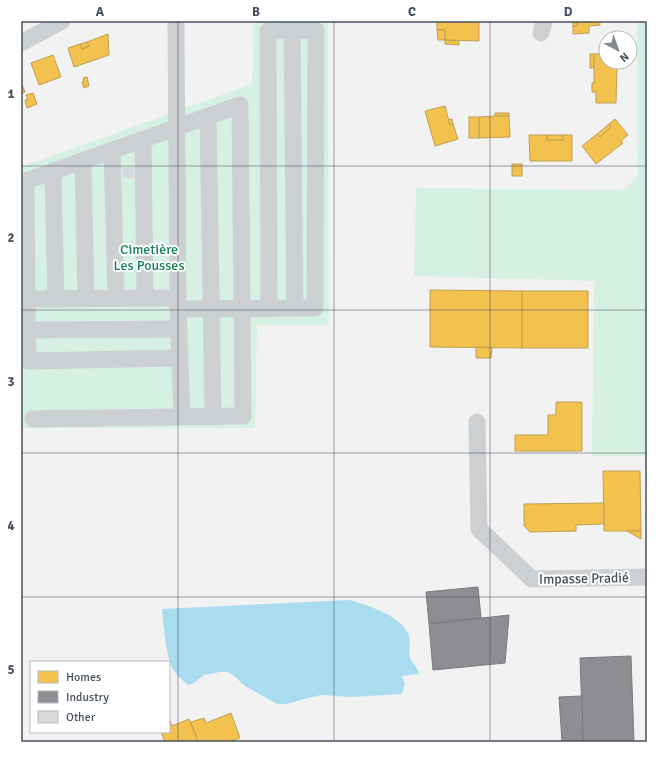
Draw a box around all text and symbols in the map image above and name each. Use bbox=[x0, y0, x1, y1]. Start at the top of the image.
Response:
text: A bbox=[96, 4, 105, 20]
text: B bbox=[252, 4, 260, 20]
text: C bbox=[408, 4, 416, 20]
text: D bbox=[564, 4, 573, 20]
north arrow bbox=[598, 30, 638, 70]
text: N bbox=[617, 50, 631, 65]
text: 1 bbox=[7, 86, 15, 102]
text: 2 bbox=[7, 230, 15, 246]
park label: Cimetière Les Pousses bbox=[113, 241, 185, 274]
text: 3 bbox=[7, 374, 15, 390]
text: 4 bbox=[7, 518, 15, 534]
street label: Impasse Pradié bbox=[539, 569, 629, 588]
legend bbox=[30, 661, 170, 733]
text: 5 bbox=[7, 662, 15, 678]
text: Homes bbox=[66, 670, 101, 685]
text: Industry bbox=[66, 690, 109, 705]
text: Other bbox=[66, 710, 96, 725]

